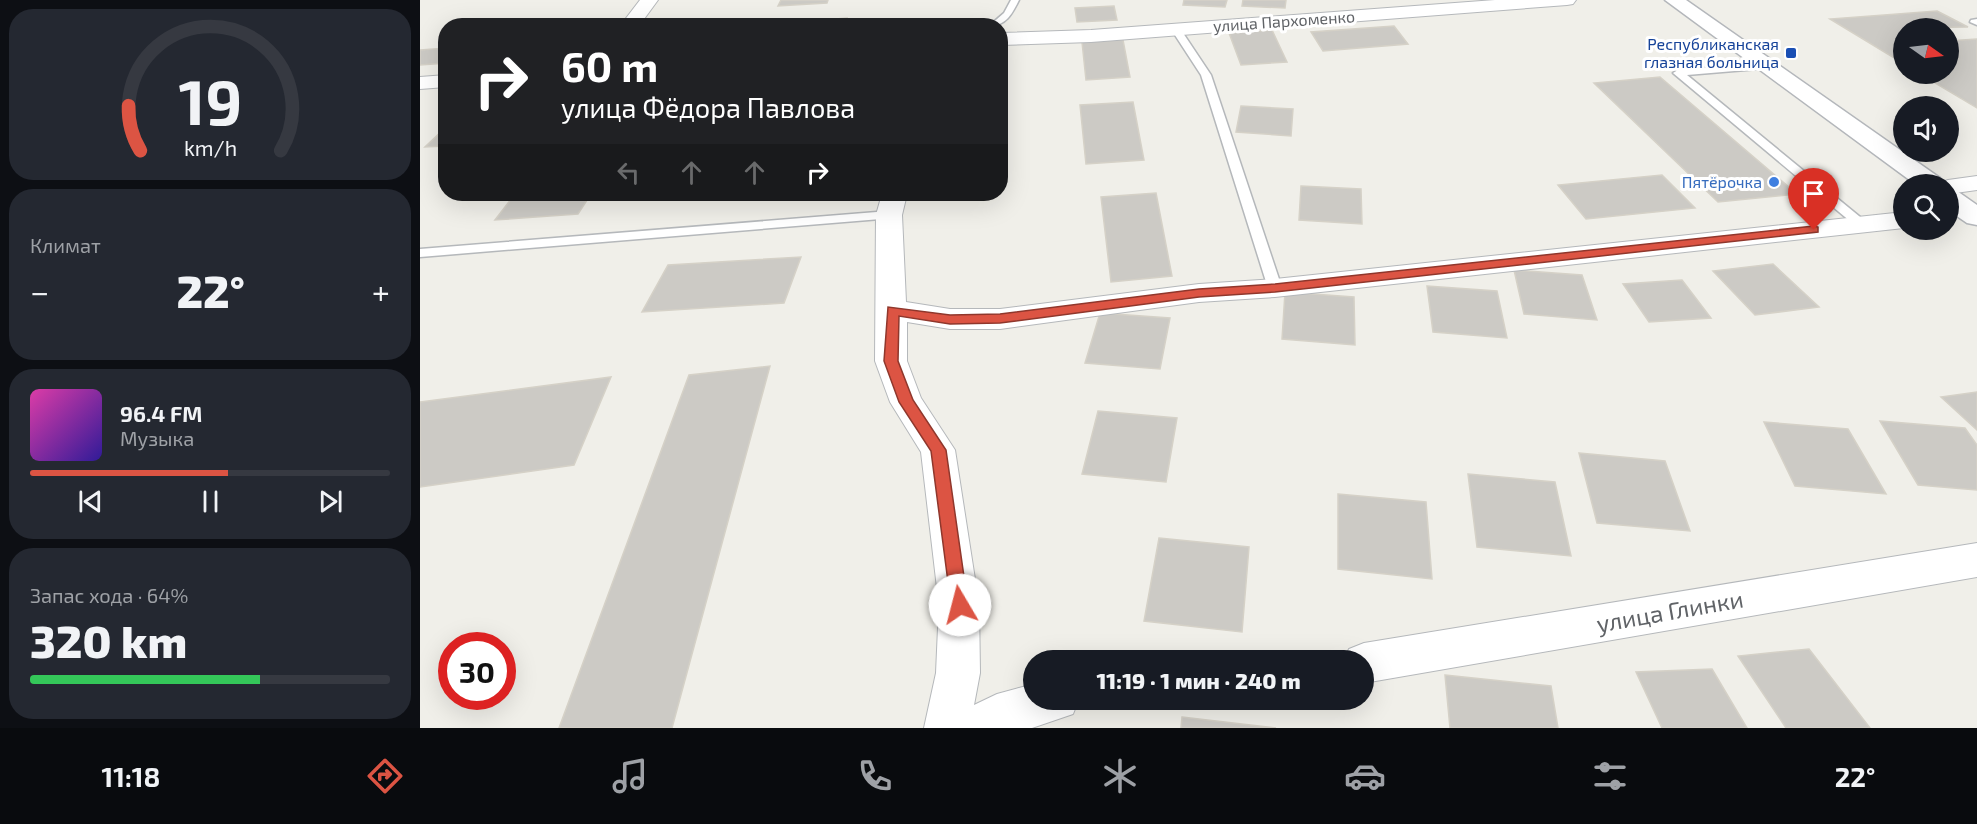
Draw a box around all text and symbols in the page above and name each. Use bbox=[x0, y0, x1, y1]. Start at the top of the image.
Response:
street label: улица Пархоменко bbox=[1212, 6, 1356, 36]
north arrow bbox=[1893, 18, 1959, 84]
map controls bbox=[1893, 18, 1959, 240]
place label: Республиканская глазная больница bbox=[1644, 34, 1779, 71]
text: 60 m bbox=[561, 40, 658, 90]
icon: right bbox=[462, 42, 540, 120]
marker: Республиканская глазная больница bbox=[1784, 46, 1798, 60]
text: 19 bbox=[178, 64, 242, 139]
text: улица Фёдора Павлова bbox=[561, 91, 855, 123]
button: sound bbox=[1893, 96, 1959, 162]
text: km/h bbox=[183, 136, 237, 161]
icon: left bbox=[612, 156, 645, 189]
icon: ahead bbox=[675, 156, 708, 189]
icon: ahead bbox=[738, 156, 771, 189]
icon: right bbox=[801, 156, 834, 189]
pin bbox=[1788, 168, 1839, 230]
place label: Пятёрочка bbox=[1682, 172, 1762, 191]
button: search bbox=[1893, 174, 1959, 240]
marker: Пятёрочка bbox=[1767, 175, 1781, 189]
icon: arrive bbox=[1797, 177, 1830, 210]
text: Климат bbox=[30, 233, 101, 257]
text: 22° bbox=[176, 263, 245, 317]
text: − bbox=[30, 271, 49, 311]
text: + bbox=[372, 271, 390, 311]
text: 96.4 FM bbox=[120, 400, 202, 426]
text: Музыка bbox=[120, 426, 194, 450]
icon: previous bbox=[74, 485, 107, 518]
icon: pause bbox=[194, 485, 227, 518]
icon: next bbox=[314, 485, 347, 518]
position arrow bbox=[928, 573, 992, 637]
text: Запас хода · 64% bbox=[30, 583, 188, 607]
street label: улица Глинки bbox=[1594, 583, 1746, 639]
text: 320 km bbox=[30, 613, 187, 667]
speed limit sign: 30 bbox=[438, 632, 516, 710]
text: 11:19 · 1 мин · 240 m bbox=[1096, 667, 1301, 693]
icon: directions bbox=[364, 755, 406, 797]
icon: music bbox=[609, 755, 651, 797]
icon: phone bbox=[854, 755, 896, 797]
icon: climate bbox=[1099, 755, 1141, 797]
icon: car bbox=[1344, 755, 1386, 797]
icon: filters bbox=[1589, 755, 1631, 797]
text: 11:18 bbox=[102, 760, 160, 792]
text: 22° bbox=[1835, 760, 1875, 792]

